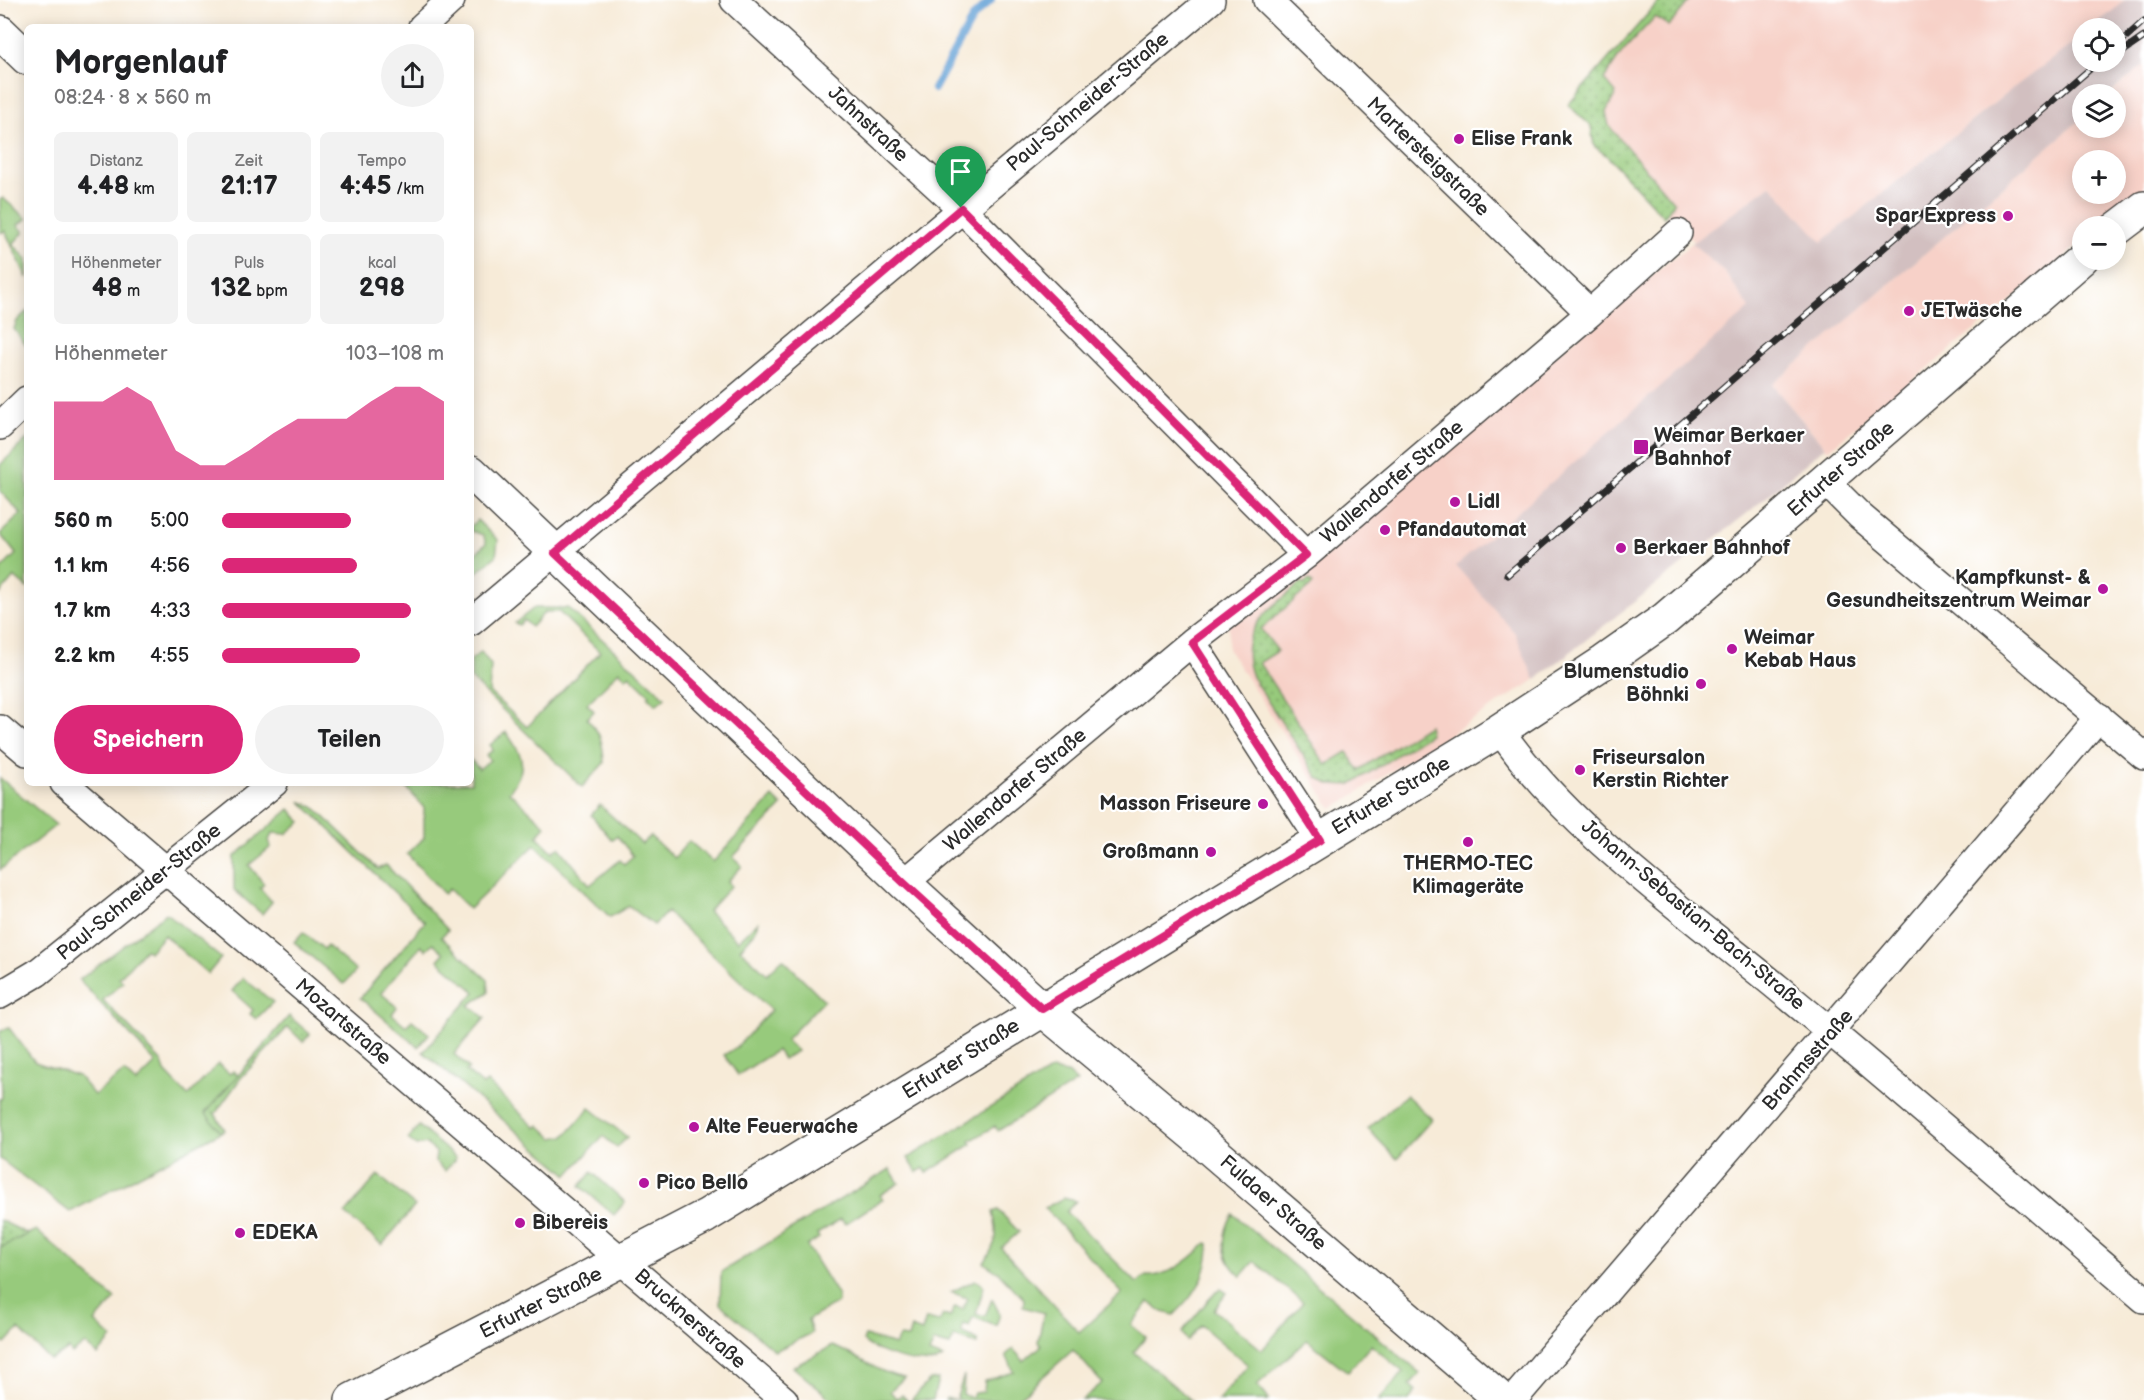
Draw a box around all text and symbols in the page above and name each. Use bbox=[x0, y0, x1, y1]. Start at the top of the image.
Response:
map controls bbox=[2072, 18, 2126, 270]
button: locate bbox=[2072, 18, 2126, 72]
street label: Paul-Schneider-Straße bbox=[1002, 27, 1174, 177]
text: Morgenlauf bbox=[54, 43, 228, 83]
button: share bbox=[381, 44, 444, 107]
street label: Jahnstraße bbox=[823, 81, 913, 167]
button: layers bbox=[2072, 84, 2126, 138]
text: 08:24 · 8 × 560 m bbox=[54, 86, 211, 110]
street label: Martersteigstraße bbox=[1362, 92, 1494, 222]
place label: Elise Frank bbox=[1471, 127, 1573, 151]
marker: Elise Frank bbox=[1452, 132, 1466, 146]
pin bbox=[935, 146, 986, 208]
button: + bbox=[2072, 150, 2126, 204]
text: Distanz bbox=[89, 152, 143, 171]
text: Zeit bbox=[235, 152, 263, 171]
text: Tempo bbox=[357, 152, 407, 171]
icon: arrive bbox=[944, 155, 977, 188]
text: 4.48 bbox=[77, 171, 129, 202]
text: 21:17 bbox=[220, 171, 278, 202]
text: 4:45 bbox=[340, 171, 392, 202]
text: km bbox=[129, 180, 155, 199]
text: /km bbox=[392, 180, 424, 199]
place label: Spar Express bbox=[1876, 204, 1996, 228]
marker: Spar Express bbox=[2001, 209, 2015, 223]
button: − bbox=[2072, 216, 2126, 270]
text: Höhenmeter bbox=[71, 254, 161, 273]
text: Puls bbox=[234, 254, 264, 273]
text: kcal bbox=[368, 254, 396, 273]
text: 48 bbox=[92, 273, 123, 304]
text: 132 bbox=[210, 273, 252, 304]
text: 298 bbox=[359, 273, 405, 304]
text: m bbox=[123, 282, 140, 301]
text: bpm bbox=[252, 282, 288, 301]
place label: JETwäsche bbox=[1921, 299, 2022, 323]
marker: JETwäsche bbox=[1902, 304, 1916, 318]
text: Höhenmeter bbox=[54, 342, 167, 366]
text: 103–108 m bbox=[346, 342, 444, 366]
street label: Wallendorfer Straße bbox=[1316, 415, 1468, 549]
street label: Erfurter Straße bbox=[1783, 416, 1899, 522]
place label: Weimar Berkaer Bahnhof bbox=[1654, 424, 1805, 471]
marker: Weimar Berkaer Bahnhof bbox=[1632, 438, 1650, 456]
place label: Lidl bbox=[1467, 490, 1500, 514]
marker: Lidl bbox=[1448, 495, 1462, 509]
text: 560 m bbox=[54, 509, 113, 533]
text: 5:00 bbox=[150, 509, 189, 533]
place label: Pfandautomat bbox=[1397, 518, 1527, 542]
marker: Pfandautomat bbox=[1378, 523, 1392, 537]
place label: Berkaer Bahnhof bbox=[1633, 536, 1791, 560]
marker: Berkaer Bahnhof bbox=[1614, 541, 1628, 555]
text: 1.1 km bbox=[54, 554, 108, 578]
text: 4:56 bbox=[150, 554, 190, 578]
place label: Kampfkunst- & Gesundheitszentrum Weimar bbox=[1826, 566, 2092, 613]
marker: Kampfkunst- & Gesundheitszentrum Weimar bbox=[2096, 582, 2110, 596]
text: 1.7 km bbox=[54, 599, 111, 623]
text: 4:33 bbox=[150, 599, 191, 623]
place label: Weimar Kebab Haus bbox=[1744, 626, 1856, 673]
marker: Weimar Kebab Haus bbox=[1725, 642, 1739, 656]
text: 2.2 km bbox=[54, 644, 115, 668]
text: 4:55 bbox=[150, 644, 189, 668]
place label: Blumenstudio Böhnki bbox=[1563, 660, 1689, 707]
marker: Blumenstudio Böhnki bbox=[1694, 677, 1708, 691]
button: Speichern bbox=[54, 705, 243, 774]
button: Teilen bbox=[255, 705, 444, 774]
street label: Wallendorfer Straße bbox=[939, 723, 1091, 857]
place label: Friseursalon Kerstin Richter bbox=[1592, 746, 1730, 793]
street label: Erfurter Straße bbox=[1327, 751, 1455, 841]
marker: Friseursalon Kerstin Richter bbox=[1573, 763, 1587, 777]
place label: Masson Friseure bbox=[1099, 792, 1251, 816]
marker: Masson Friseure bbox=[1256, 797, 1270, 811]
street label: Johann-Sebastian-Bach-Straße bbox=[1576, 814, 1810, 1016]
street label: Paul-Schneider-Straße bbox=[52, 818, 226, 966]
marker: THERMO-TEC Klimageräte bbox=[1461, 835, 1475, 849]
place label: Großmann bbox=[1103, 840, 1199, 864]
marker: Großmann bbox=[1204, 845, 1218, 859]
place label: THERMO-TEC Klimageräte bbox=[1403, 852, 1533, 899]
street label: Mozartstraße bbox=[290, 974, 396, 1070]
street label: Brahmsstraße bbox=[1757, 1004, 1859, 1116]
street label: Erfurter Straße bbox=[898, 1013, 1024, 1105]
place label: Alte Feuerwache bbox=[705, 1115, 858, 1139]
marker: Alte Feuerwache bbox=[687, 1120, 701, 1134]
street label: Fuldaer Straße bbox=[1215, 1150, 1331, 1256]
place label: Pico Bello bbox=[656, 1171, 748, 1195]
marker: Pico Bello bbox=[637, 1176, 651, 1190]
place label: Bibereis bbox=[532, 1211, 608, 1235]
marker: Bibereis bbox=[513, 1216, 527, 1230]
place label: EDEKA bbox=[252, 1221, 319, 1245]
marker: EDEKA bbox=[233, 1226, 247, 1240]
street label: Erfurter Straße bbox=[476, 1262, 606, 1344]
street label: Brucknerstraße bbox=[629, 1264, 751, 1374]

